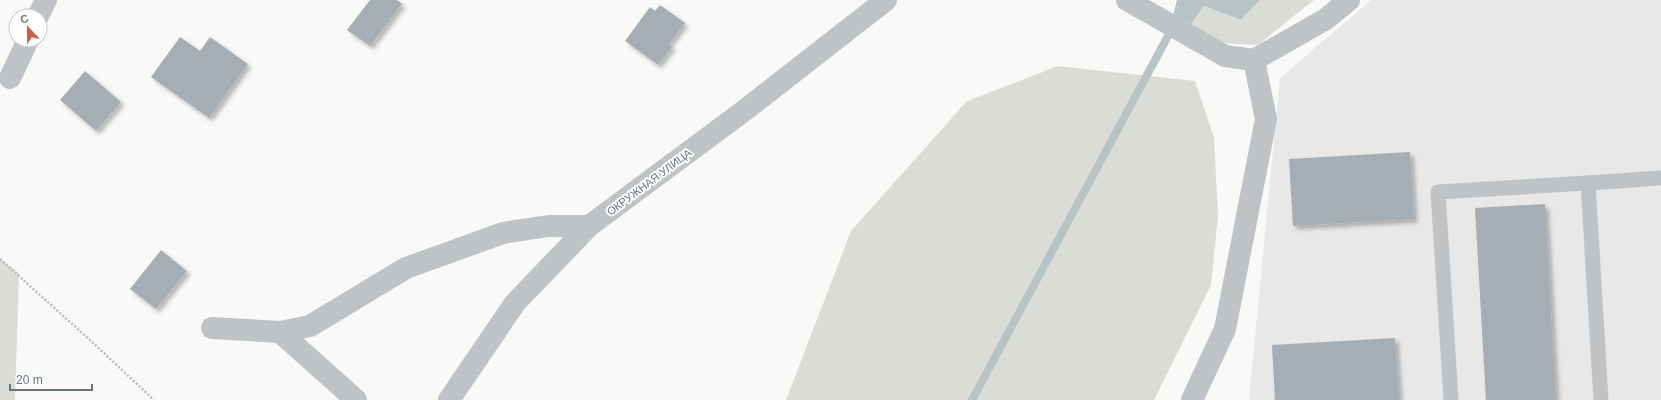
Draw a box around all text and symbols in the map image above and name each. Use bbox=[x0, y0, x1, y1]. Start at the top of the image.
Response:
north arrow bbox=[8, 8, 48, 48]
text: С bbox=[18, 12, 30, 26]
street label: ОКРУЖНАЯ УЛИЦА bbox=[604, 146, 694, 218]
scale bar bbox=[10, 366, 92, 392]
text: 20 m bbox=[16, 373, 43, 387]

